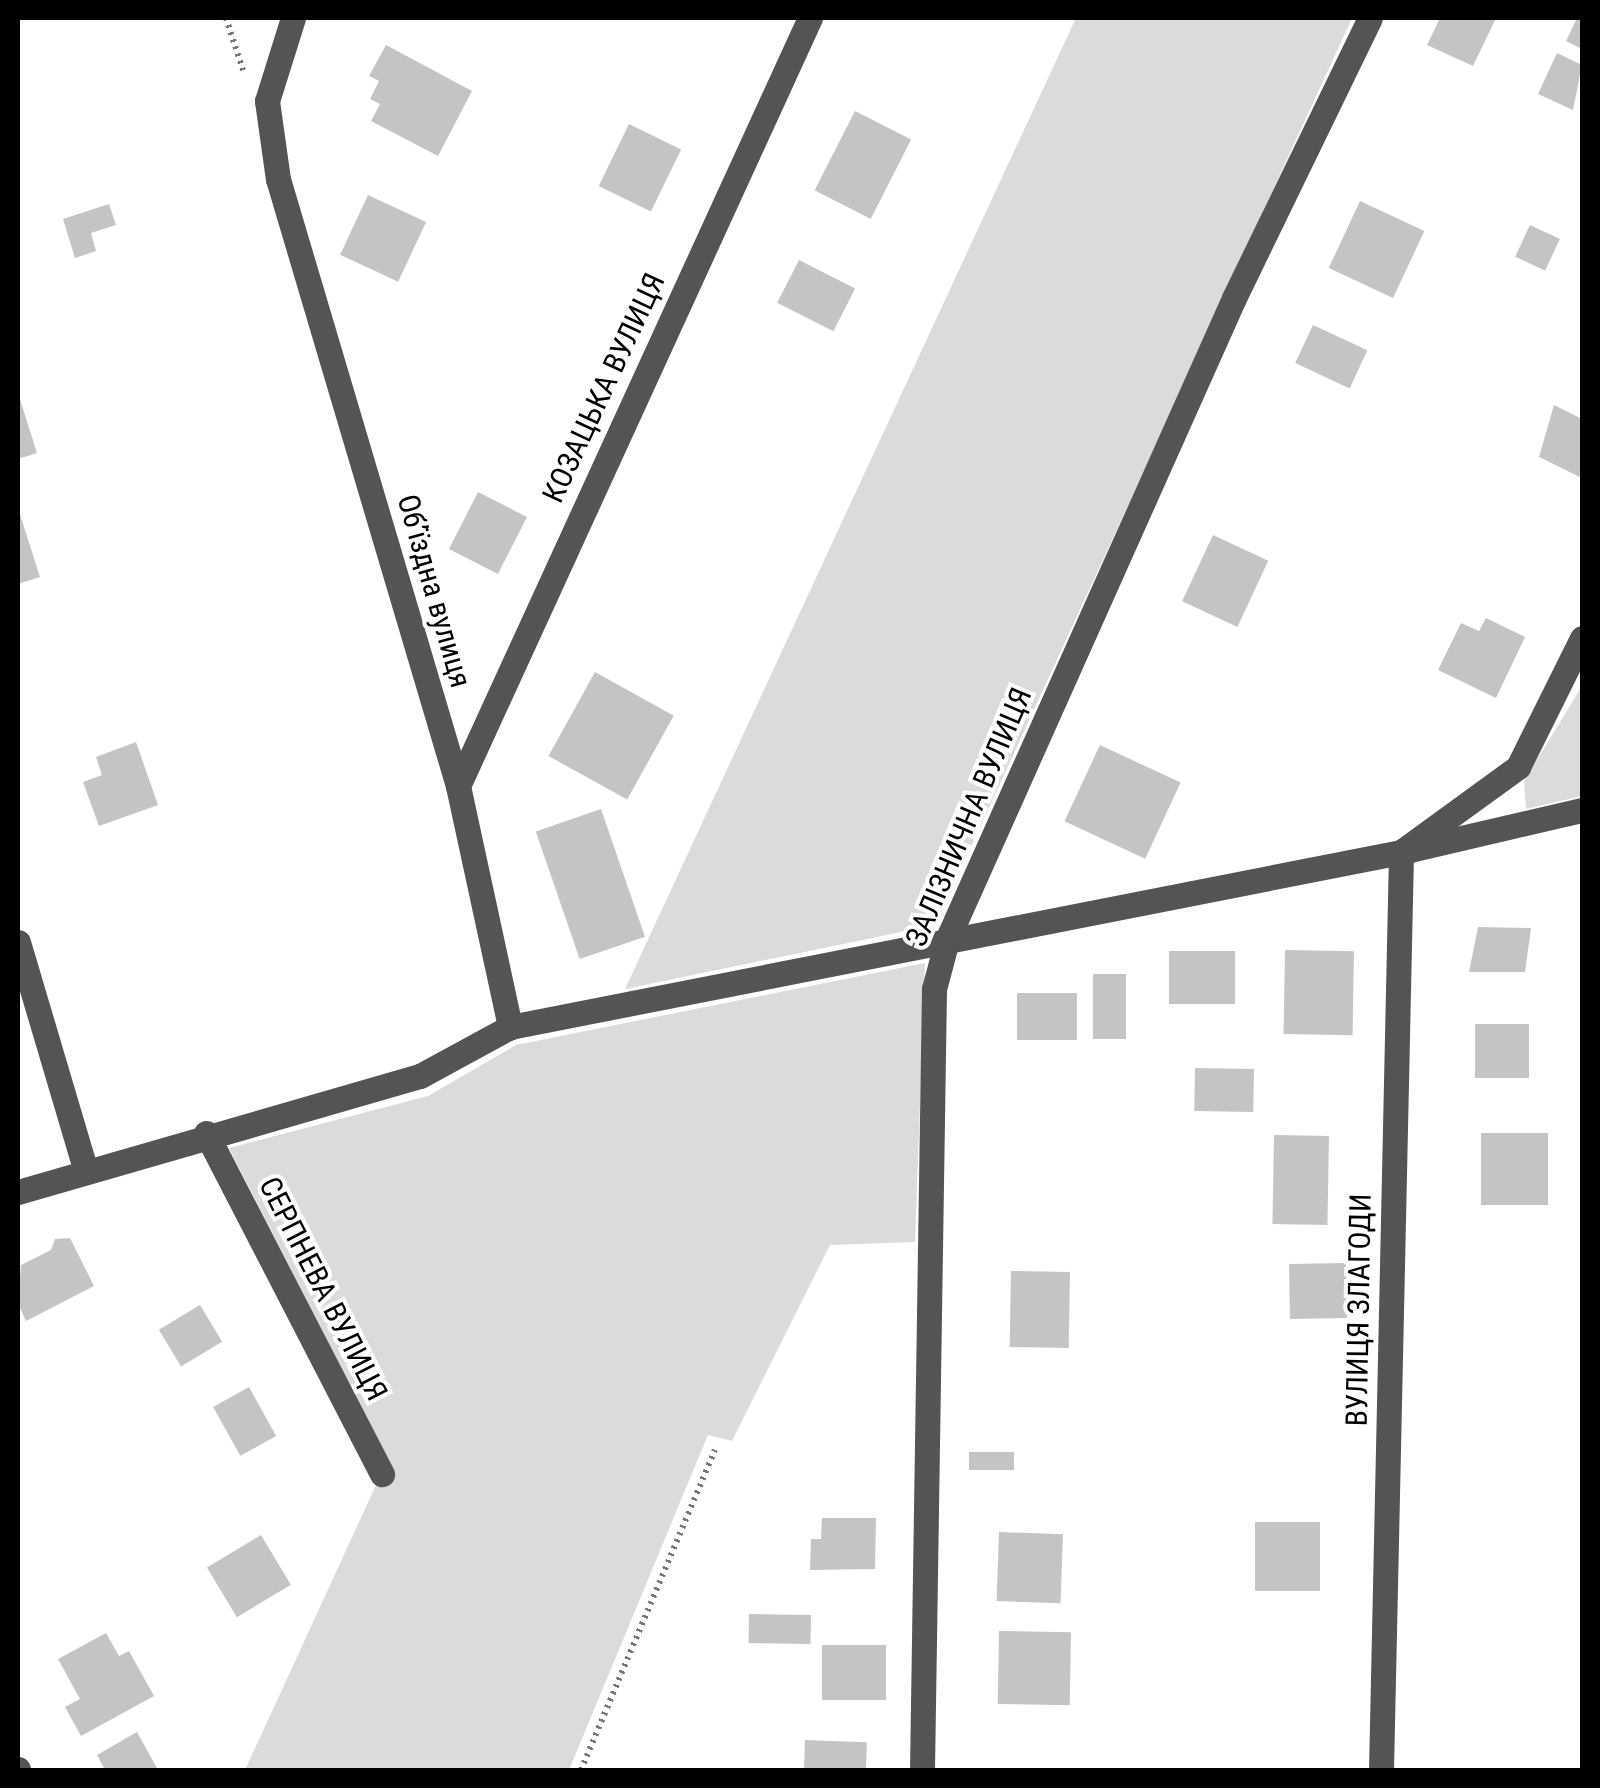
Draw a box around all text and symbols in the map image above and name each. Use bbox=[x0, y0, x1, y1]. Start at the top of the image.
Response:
street label: КОЗАЦЬКА ВУЛИЦЯ bbox=[535, 268, 673, 508]
street label: Обʼїздна вулиця bbox=[389, 490, 479, 692]
street label: ЗАЛІЗНИЧНА ВУЛИЦЯ bbox=[898, 682, 1040, 952]
street label: СЕРПНЕВА ВУЛИЦЯ bbox=[251, 1171, 395, 1407]
street label: ВУЛИЦЯ ЗЛАГОДИ bbox=[1339, 1193, 1379, 1427]

